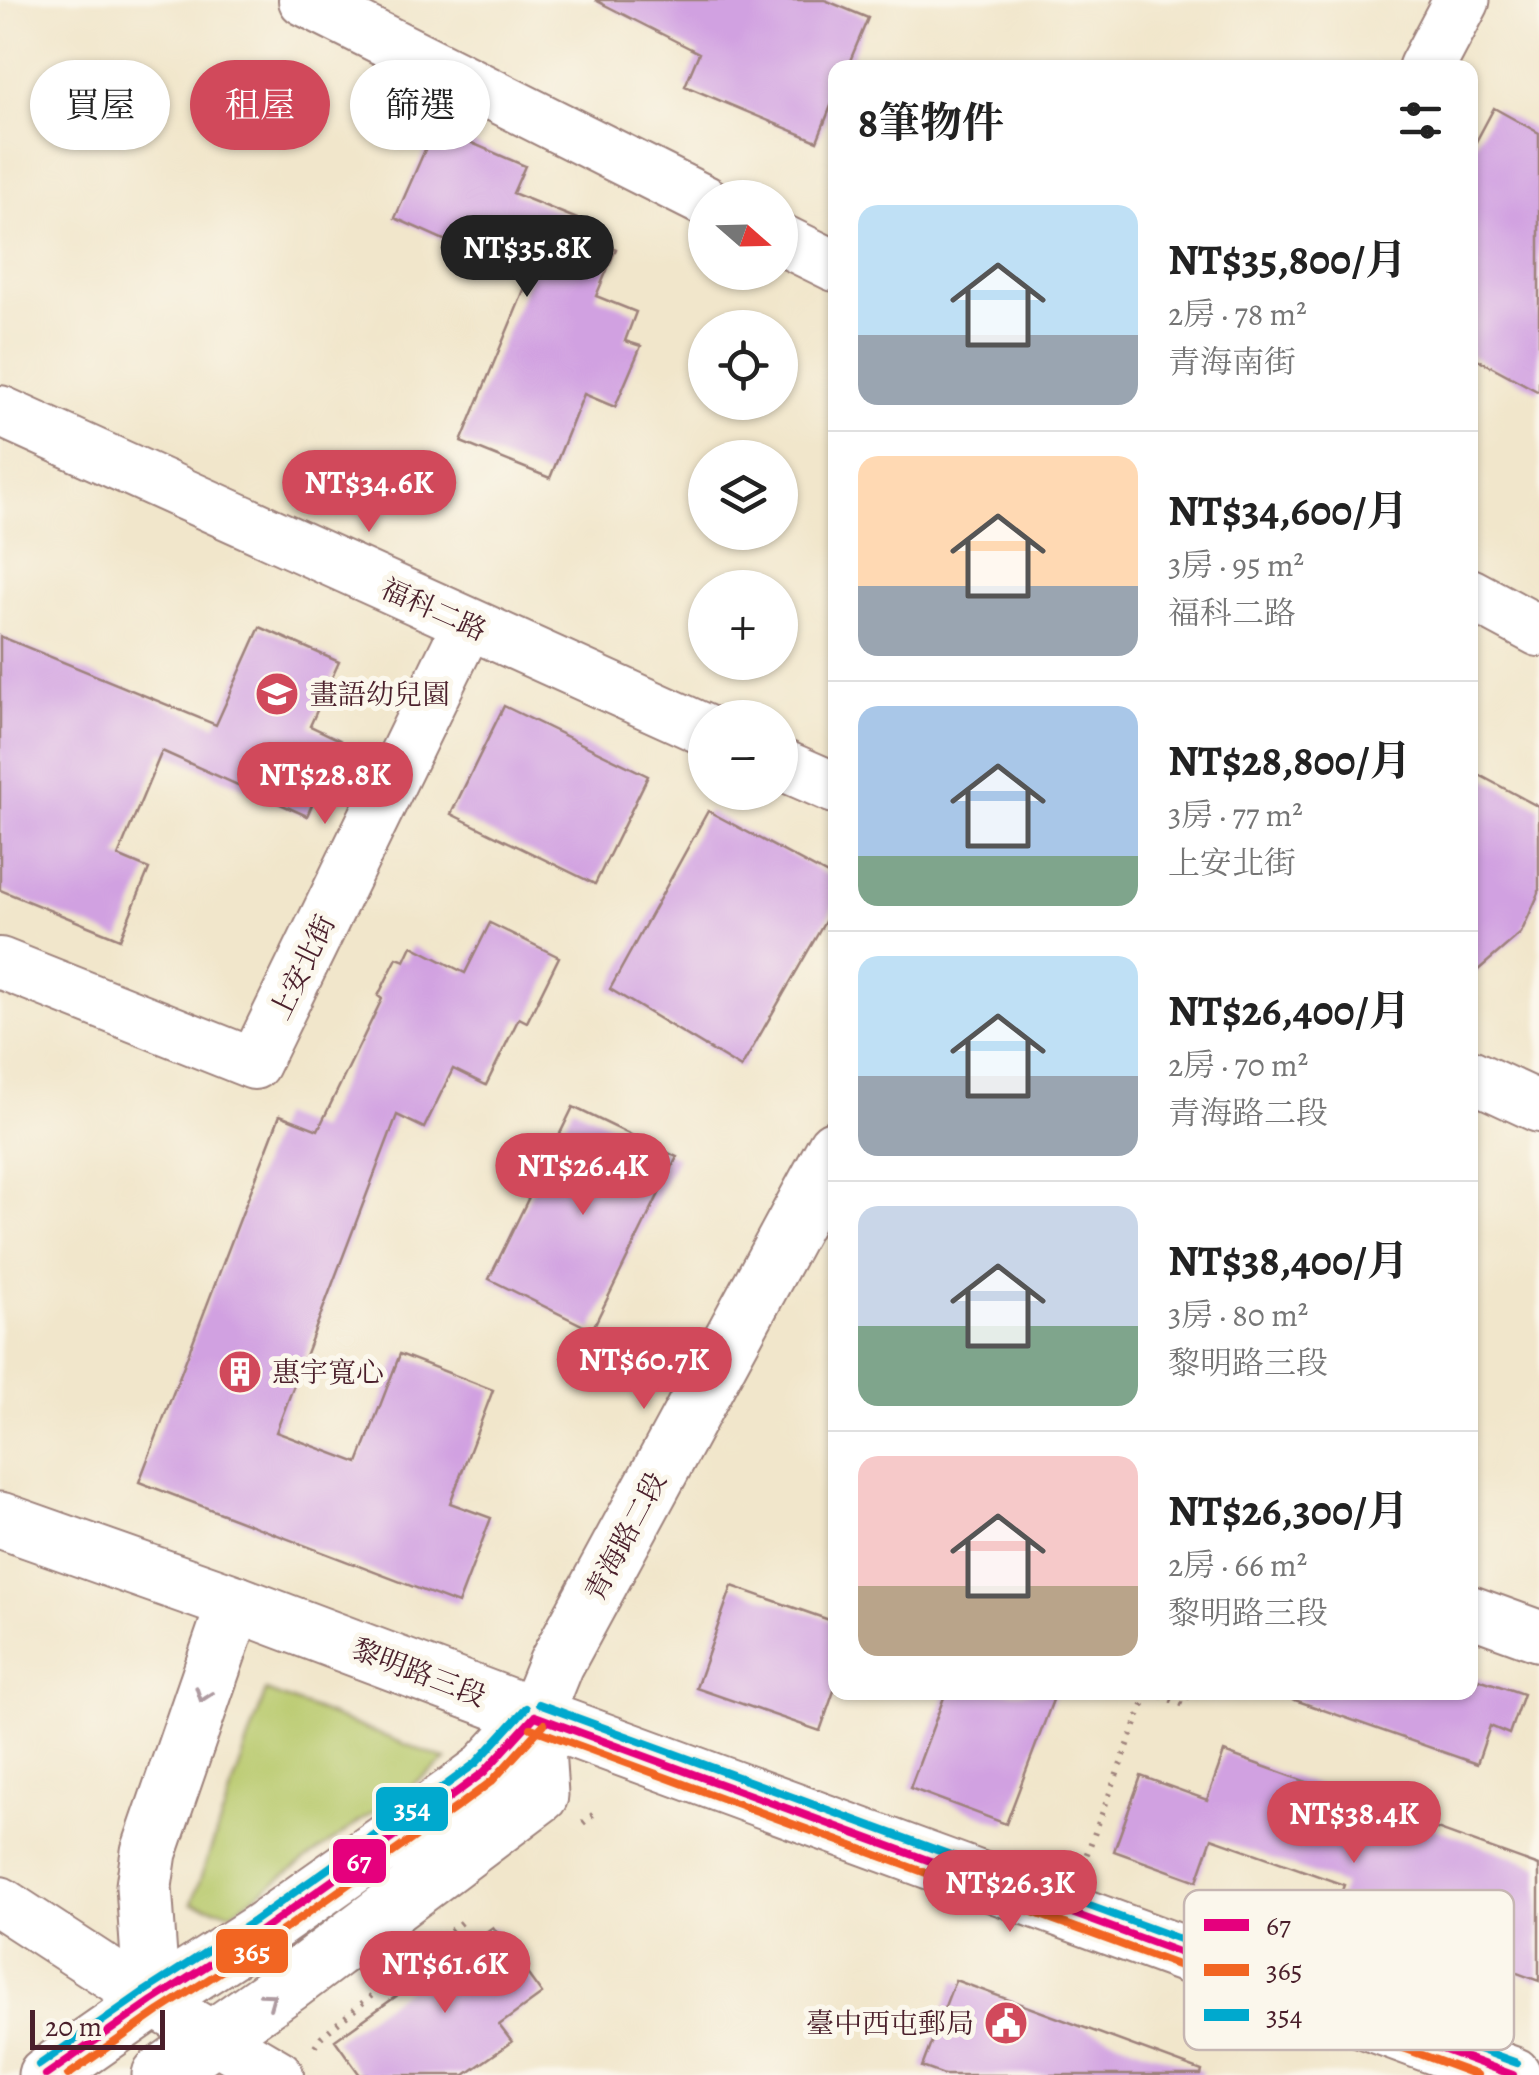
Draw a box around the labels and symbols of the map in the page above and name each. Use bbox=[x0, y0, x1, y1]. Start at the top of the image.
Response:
north arrow bbox=[688, 180, 798, 290]
pin: NT$35.8K bbox=[424, 215, 630, 300]
pin: NT$34.6K bbox=[266, 450, 472, 535]
street label: 福科二路 bbox=[375, 570, 492, 650]
school or university icon: 畫語幼兒園 bbox=[254, 671, 300, 717]
place label: 畫語幼兒園 bbox=[310, 676, 450, 714]
pin: NT$28.8K bbox=[222, 742, 428, 827]
street label: 上安北街 bbox=[261, 909, 345, 1026]
pin: NT$26.4K bbox=[480, 1133, 686, 1218]
pin: NT$60.7K bbox=[541, 1327, 747, 1412]
building icon: 惠宇寬心 bbox=[217, 1349, 263, 1395]
place label: 惠宇寬心 bbox=[272, 1354, 384, 1392]
street label: 青海路二段 bbox=[576, 1466, 676, 1607]
street label: 黎明路三段 bbox=[346, 1630, 491, 1716]
one-way arrow bbox=[194, 1686, 214, 1703]
pin: NT$38.4K bbox=[1251, 1781, 1457, 1866]
line badge: 354 bbox=[374, 1785, 450, 1833]
text: 354 bbox=[393, 1790, 431, 1828]
line badge: 67 bbox=[331, 1837, 388, 1885]
text: 67 bbox=[346, 1843, 372, 1881]
pin: NT$26.3K bbox=[907, 1850, 1113, 1935]
legend bbox=[1184, 1890, 1514, 2050]
text: 67 bbox=[1266, 1907, 1291, 1945]
line badge: 365 bbox=[214, 1927, 290, 1975]
pin: NT$61.6K bbox=[342, 1931, 548, 2016]
text: 365 bbox=[233, 1933, 271, 1971]
text: 365 bbox=[1266, 1952, 1303, 1990]
one-way arrow bbox=[257, 1992, 276, 2011]
text: 354 bbox=[1266, 1997, 1302, 2035]
public building icon: 臺中西屯郵局 bbox=[983, 2000, 1029, 2046]
scale bar bbox=[30, 2005, 165, 2050]
place label: 臺中西屯郵局 bbox=[806, 2005, 974, 2043]

